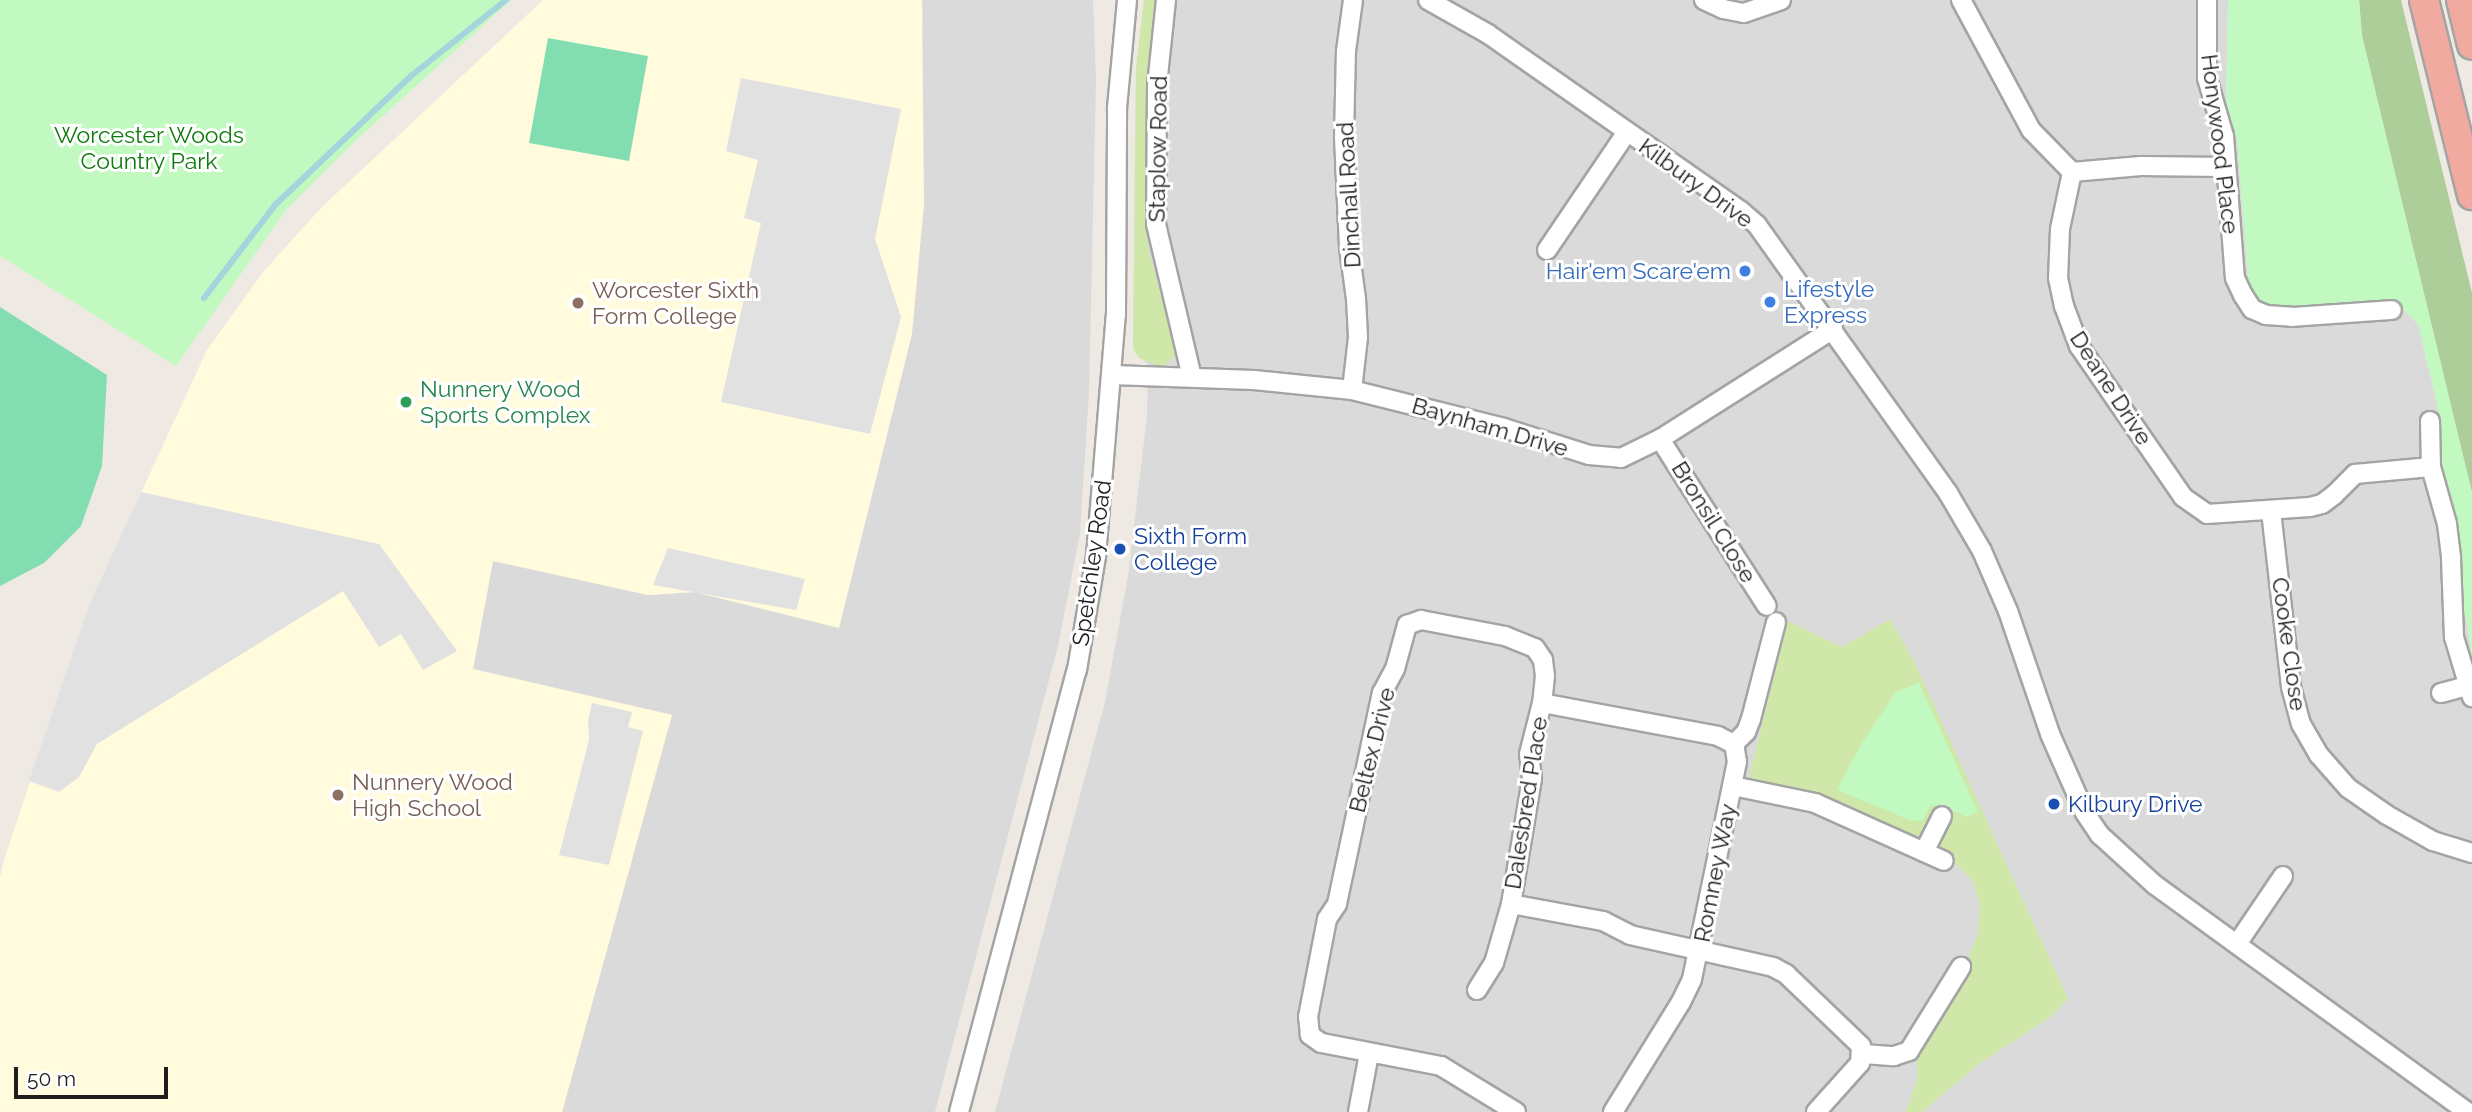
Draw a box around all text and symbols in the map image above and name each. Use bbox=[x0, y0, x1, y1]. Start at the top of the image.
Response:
street label: Honywood Place bbox=[2195, 52, 2245, 236]
street label: Staplow Road bbox=[1143, 75, 1173, 223]
park label: Worcester Woods Country Park bbox=[53, 121, 245, 175]
street label: Dinchall Road bbox=[1331, 121, 1367, 269]
street label: Kilbury Drive bbox=[1633, 132, 1759, 234]
place label: Hair'em Scare'em bbox=[1546, 257, 1731, 285]
marker: Hair'em Scare'em bbox=[1737, 263, 1753, 279]
place label: Lifestyle Express bbox=[1784, 275, 1874, 329]
place label: Worcester Sixth Form College bbox=[592, 276, 760, 330]
marker: Lifestyle Express bbox=[1762, 294, 1778, 310]
marker: Worcester Sixth Form College bbox=[570, 295, 586, 311]
street label: Deane Drive bbox=[2064, 326, 2158, 450]
place label: Nunnery Wood Sports Complex bbox=[420, 375, 590, 429]
street label: Baynham Drive bbox=[1409, 392, 1571, 462]
marker: Nunnery Wood Sports Complex bbox=[398, 394, 414, 410]
street label: Bronsil Close bbox=[1666, 456, 1762, 588]
street label: Spetchley Road bbox=[1067, 478, 1117, 648]
place label: Sixth Form College bbox=[1134, 522, 1247, 576]
marker: Sixth Form College bbox=[1112, 541, 1128, 557]
street label: Cooke Close bbox=[2266, 576, 2312, 712]
street label: Beltex Drive bbox=[1343, 685, 1401, 815]
street label: Dalesbred Place bbox=[1499, 715, 1553, 891]
place label: Nunnery Wood High School bbox=[352, 768, 514, 822]
marker: Nunnery Wood High School bbox=[330, 787, 346, 803]
place label: Kilbury Drive bbox=[2068, 790, 2203, 818]
marker: Kilbury Drive bbox=[2046, 796, 2062, 812]
street label: Romney Way bbox=[1688, 801, 1742, 945]
scale bar bbox=[18, 1052, 172, 1096]
text: 50 m bbox=[27, 1066, 76, 1091]

